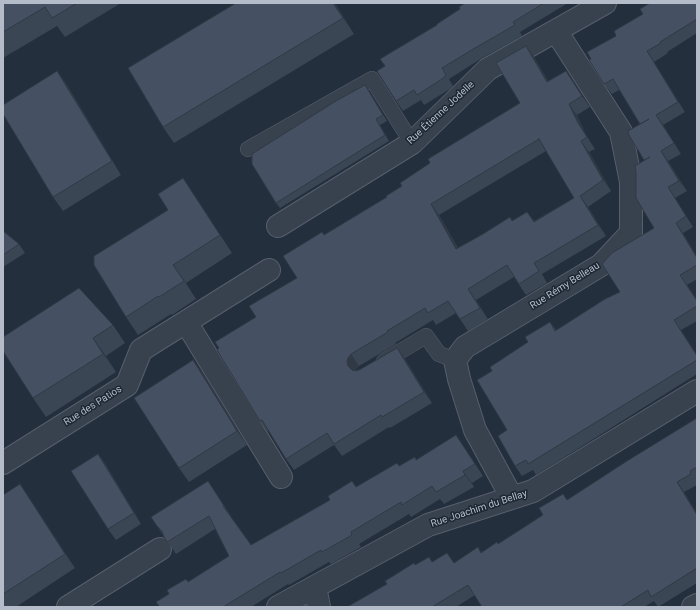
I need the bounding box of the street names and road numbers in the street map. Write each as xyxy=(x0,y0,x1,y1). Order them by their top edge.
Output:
street label: Rue Étienne Jodelle xyxy=(405,79,477,147)
street label: Rue Rémy Belleau xyxy=(528,260,602,312)
street label: Rue des Patios xyxy=(62,383,124,429)
street label: Rue Joachim du Bellay xyxy=(429,488,529,530)

